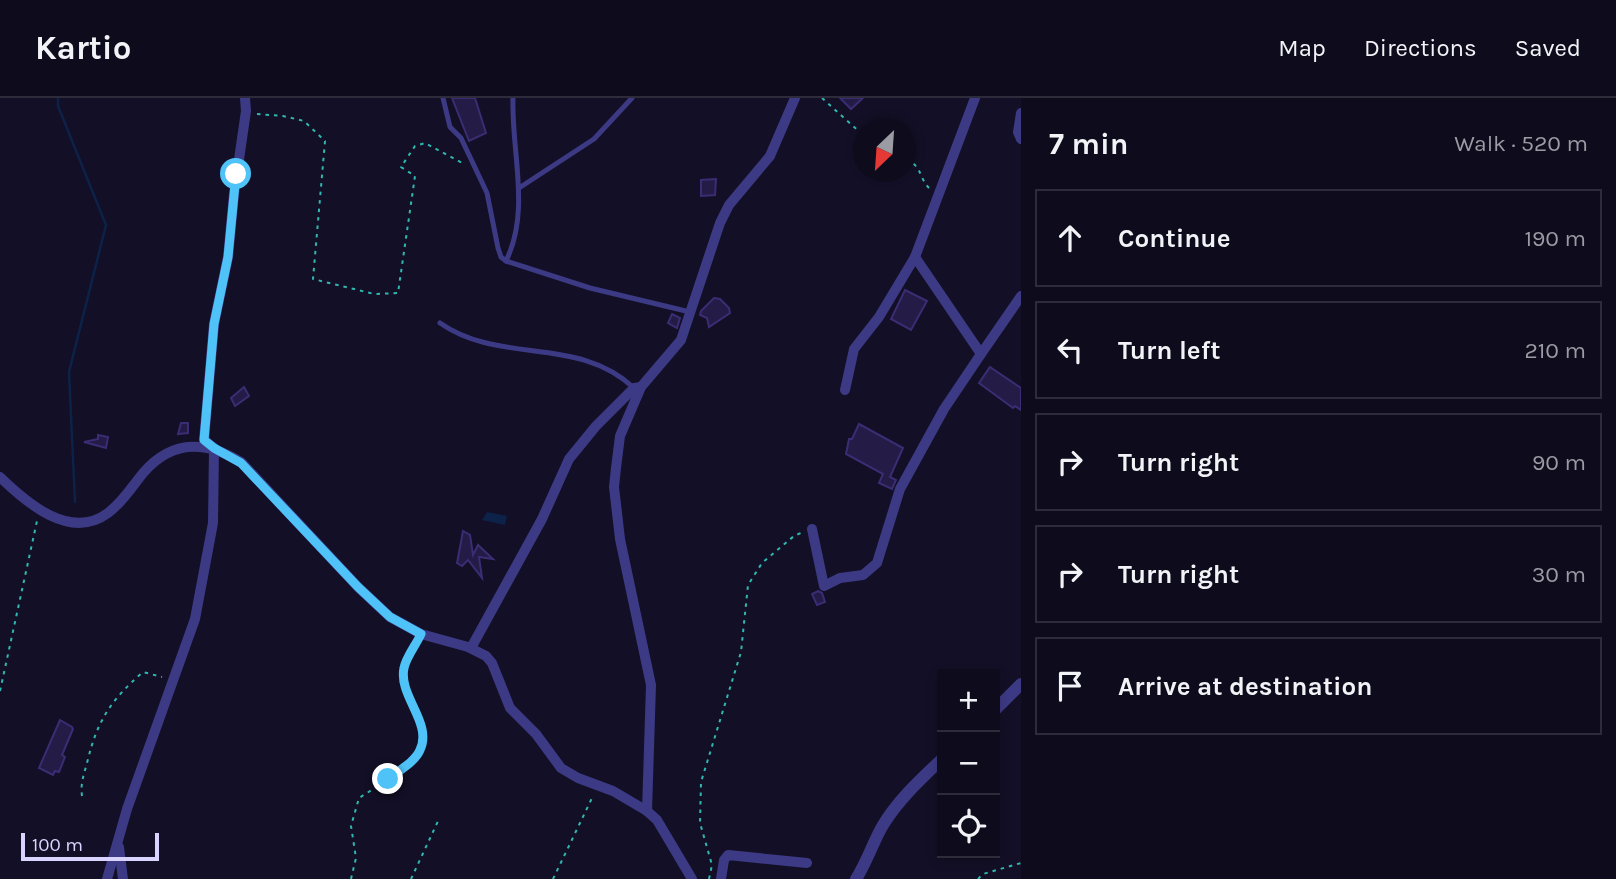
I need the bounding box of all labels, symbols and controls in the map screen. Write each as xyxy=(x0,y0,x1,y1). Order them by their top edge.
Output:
text: Kartio xyxy=(35,29,131,67)
text: Map xyxy=(1278,34,1326,62)
text: Directions xyxy=(1364,34,1477,62)
text: Saved xyxy=(1515,34,1581,62)
north arrow xyxy=(853,119,916,182)
text: 7 min xyxy=(1049,126,1129,162)
text: Walk · 520 m xyxy=(1454,130,1588,157)
route start xyxy=(220,158,251,189)
icon: ahead xyxy=(1051,219,1089,257)
text: Continue xyxy=(1118,223,1230,254)
text: 190 m xyxy=(1524,225,1586,252)
icon: left xyxy=(1051,331,1089,369)
text: Turn left xyxy=(1118,335,1220,366)
text: 210 m xyxy=(1524,337,1586,364)
icon: right xyxy=(1051,443,1089,481)
text: Turn right xyxy=(1118,447,1239,478)
text: 90 m xyxy=(1532,449,1586,476)
icon: right xyxy=(1051,555,1089,593)
text: Turn right xyxy=(1118,559,1239,590)
text: 30 m xyxy=(1532,561,1586,588)
icon: arrive xyxy=(1051,667,1089,705)
map controls xyxy=(937,669,1000,858)
button: + xyxy=(937,669,1000,732)
text: Arrive at destination xyxy=(1118,671,1372,702)
button: − xyxy=(937,732,1000,795)
route end xyxy=(372,763,403,794)
button: locate xyxy=(937,795,1000,858)
scale bar xyxy=(21,830,159,862)
text: 100 m xyxy=(32,834,83,856)

